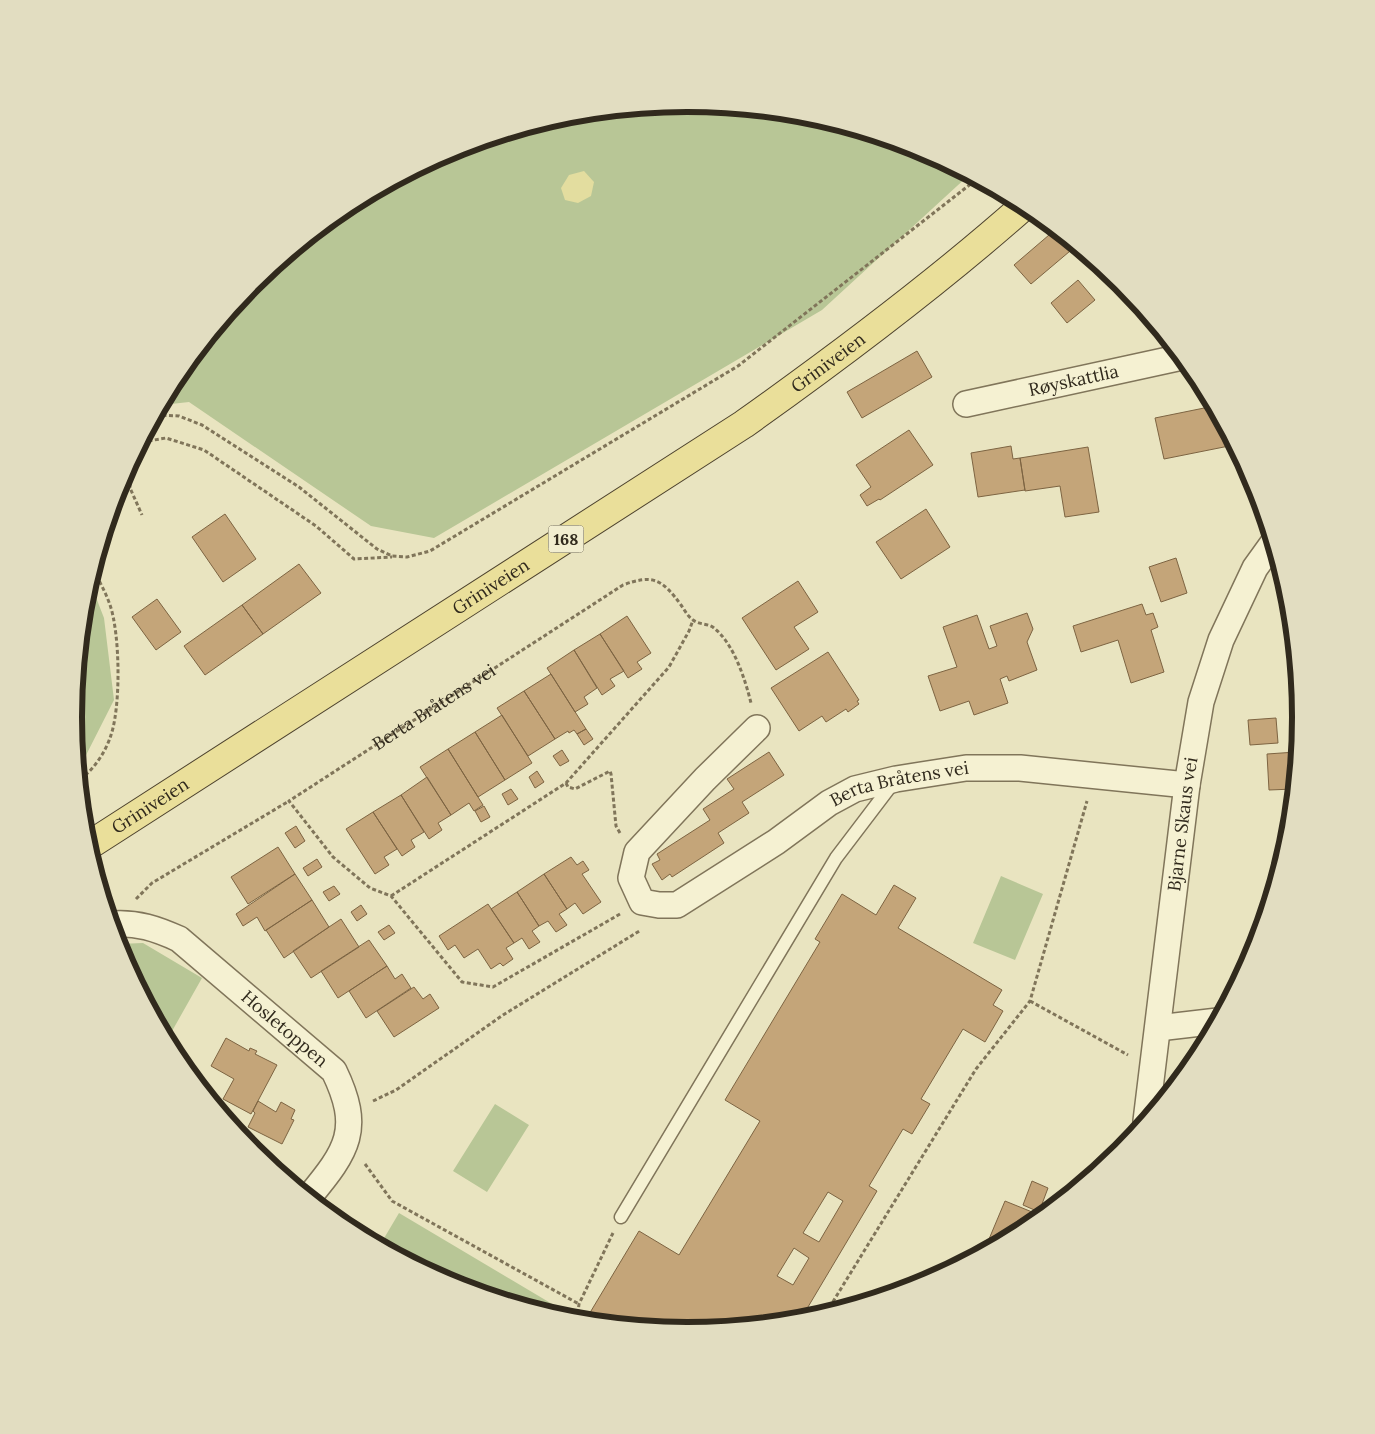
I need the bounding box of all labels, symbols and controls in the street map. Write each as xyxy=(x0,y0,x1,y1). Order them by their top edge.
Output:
street label: Griniveien xyxy=(786,327,870,398)
street label: Røyskattlia xyxy=(1026,359,1121,401)
road number: 168 xyxy=(548,526,584,552)
street label: Griniveien xyxy=(448,553,533,620)
street label: Berta Bråtens vei xyxy=(368,659,500,755)
street label: Bjarne Skaus vei xyxy=(1162,755,1203,893)
street label: Berta Bråtens vei xyxy=(826,756,970,811)
street label: Griniveien xyxy=(107,772,193,839)
street label: Hosletoppen xyxy=(237,985,333,1072)

